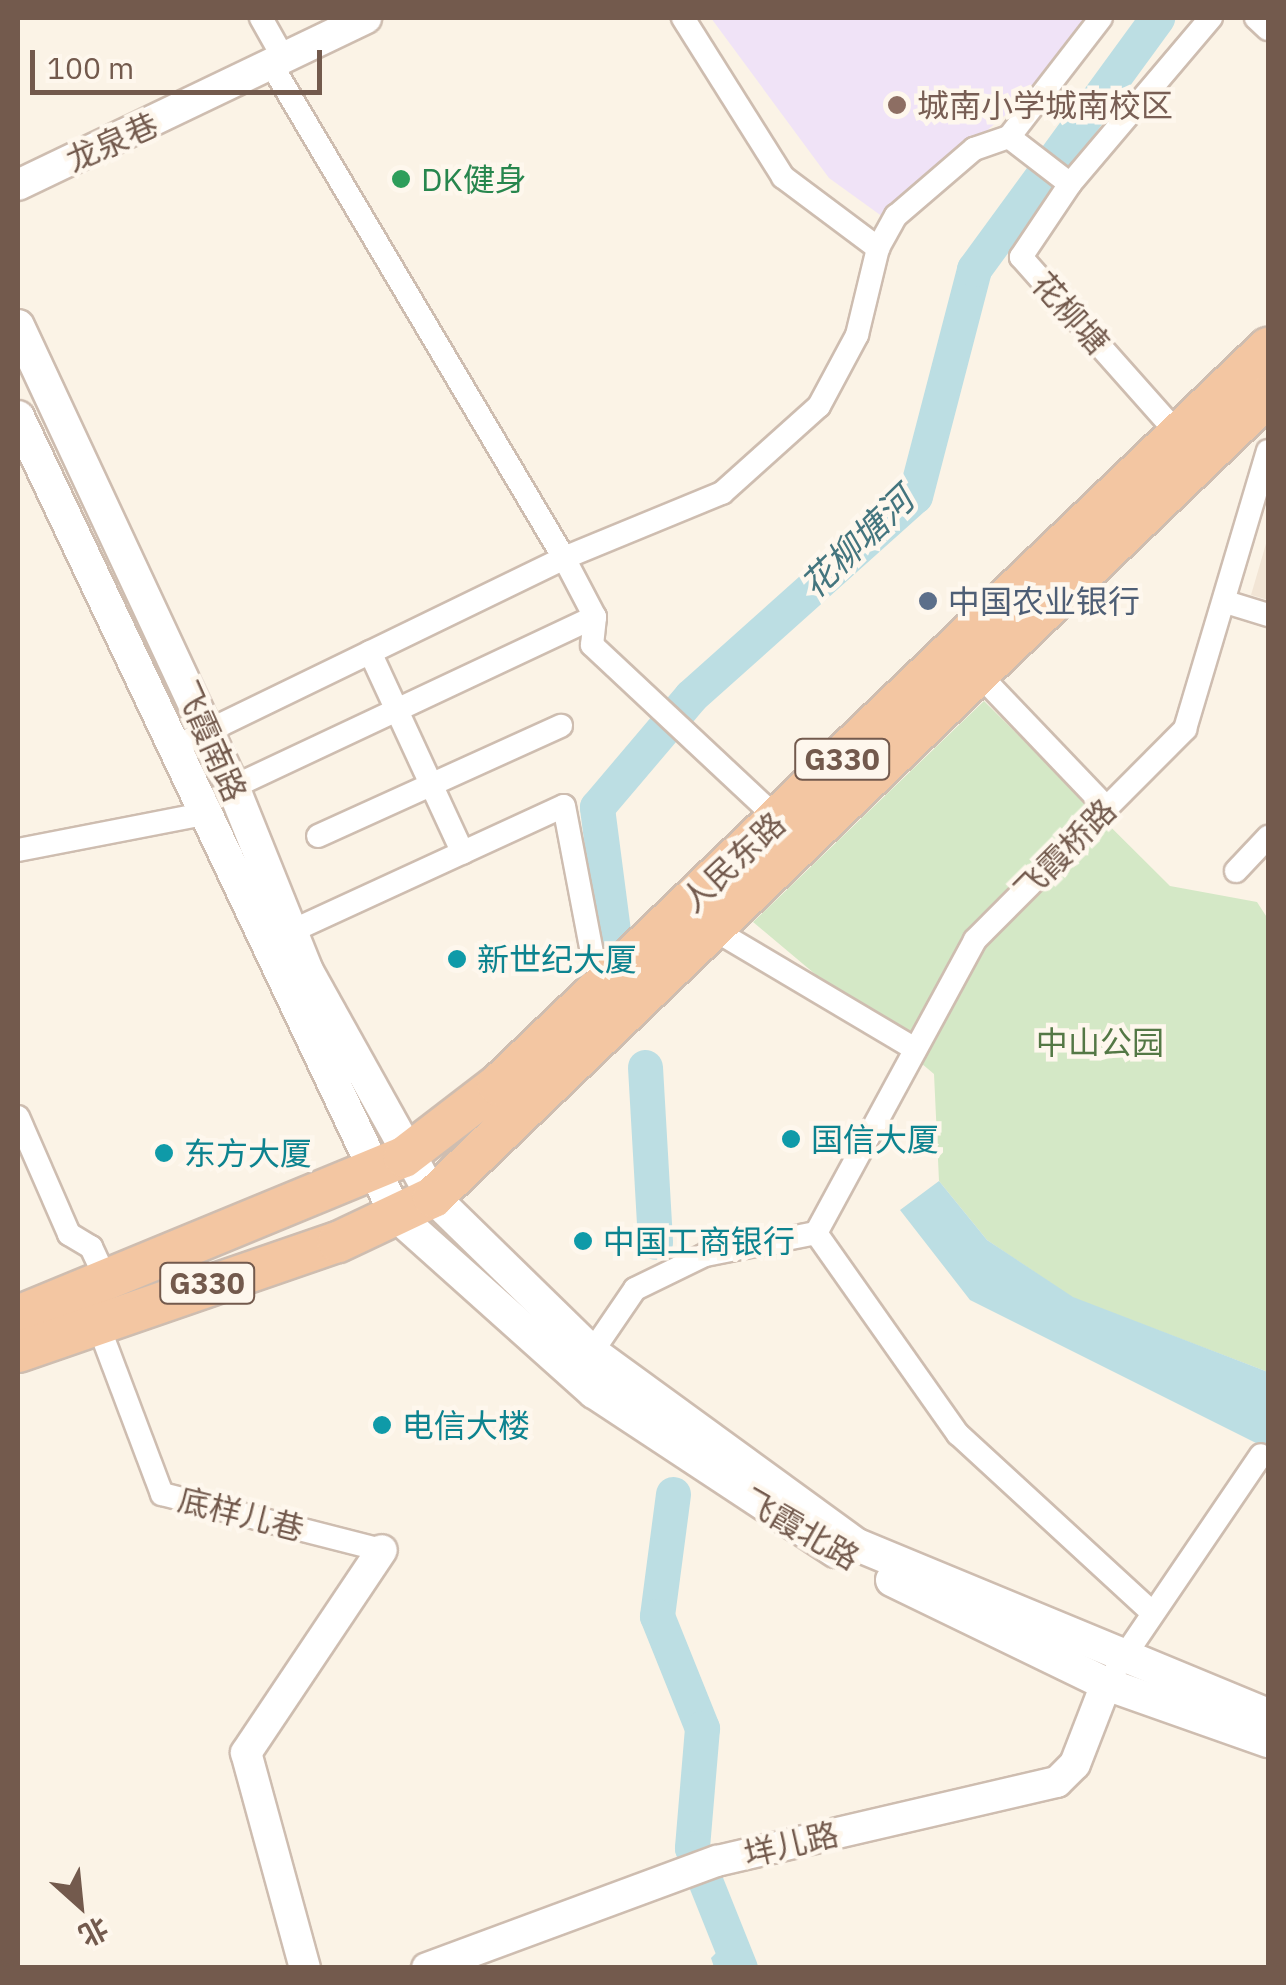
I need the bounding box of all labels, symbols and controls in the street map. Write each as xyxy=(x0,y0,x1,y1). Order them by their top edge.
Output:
scale bar xyxy=(35,30,328,92)
text: 100 m xyxy=(47,48,134,87)
place label: 城南小学城南校区 xyxy=(917,86,1173,124)
marker: 城南小学城南校区 xyxy=(886,94,908,116)
street label: 龙泉巷 xyxy=(60,105,164,179)
place label: DK健身 xyxy=(421,160,527,198)
marker: DK健身 xyxy=(390,168,412,190)
street label: 花柳塘 xyxy=(1025,264,1117,362)
water label: 花柳塘河 xyxy=(792,478,922,606)
place label: 中国农业银行 xyxy=(948,582,1140,620)
marker: 中国农业银行 xyxy=(917,590,939,612)
street label: 飞霞南路 xyxy=(167,675,255,807)
road number: G330 xyxy=(792,734,892,784)
street label: 飞霞桥路 xyxy=(1006,791,1124,909)
street label: 人民东路 xyxy=(673,804,793,920)
place label: 新世纪大厦 xyxy=(477,940,637,978)
marker: 新世纪大厦 xyxy=(446,948,468,970)
park label: 中山公园 xyxy=(1036,1023,1164,1061)
place label: 国信大厦 xyxy=(811,1120,939,1158)
marker: 国信大厦 xyxy=(780,1128,802,1150)
place label: 东方大厦 xyxy=(184,1134,312,1172)
marker: 东方大厦 xyxy=(153,1142,175,1164)
place label: 中国工商银行 xyxy=(603,1222,795,1260)
marker: 中国工商银行 xyxy=(572,1230,594,1252)
road number: G330 xyxy=(157,1258,257,1308)
place label: 电信大楼 xyxy=(402,1406,530,1444)
marker: 电信大楼 xyxy=(371,1414,393,1436)
street label: 底样儿巷 xyxy=(174,1480,308,1548)
street label: 飞霞北路 xyxy=(736,1480,866,1578)
street label: 垟儿路 xyxy=(740,1814,842,1874)
north arrow xyxy=(30,1855,130,1955)
text: 北 xyxy=(73,1909,115,1955)

